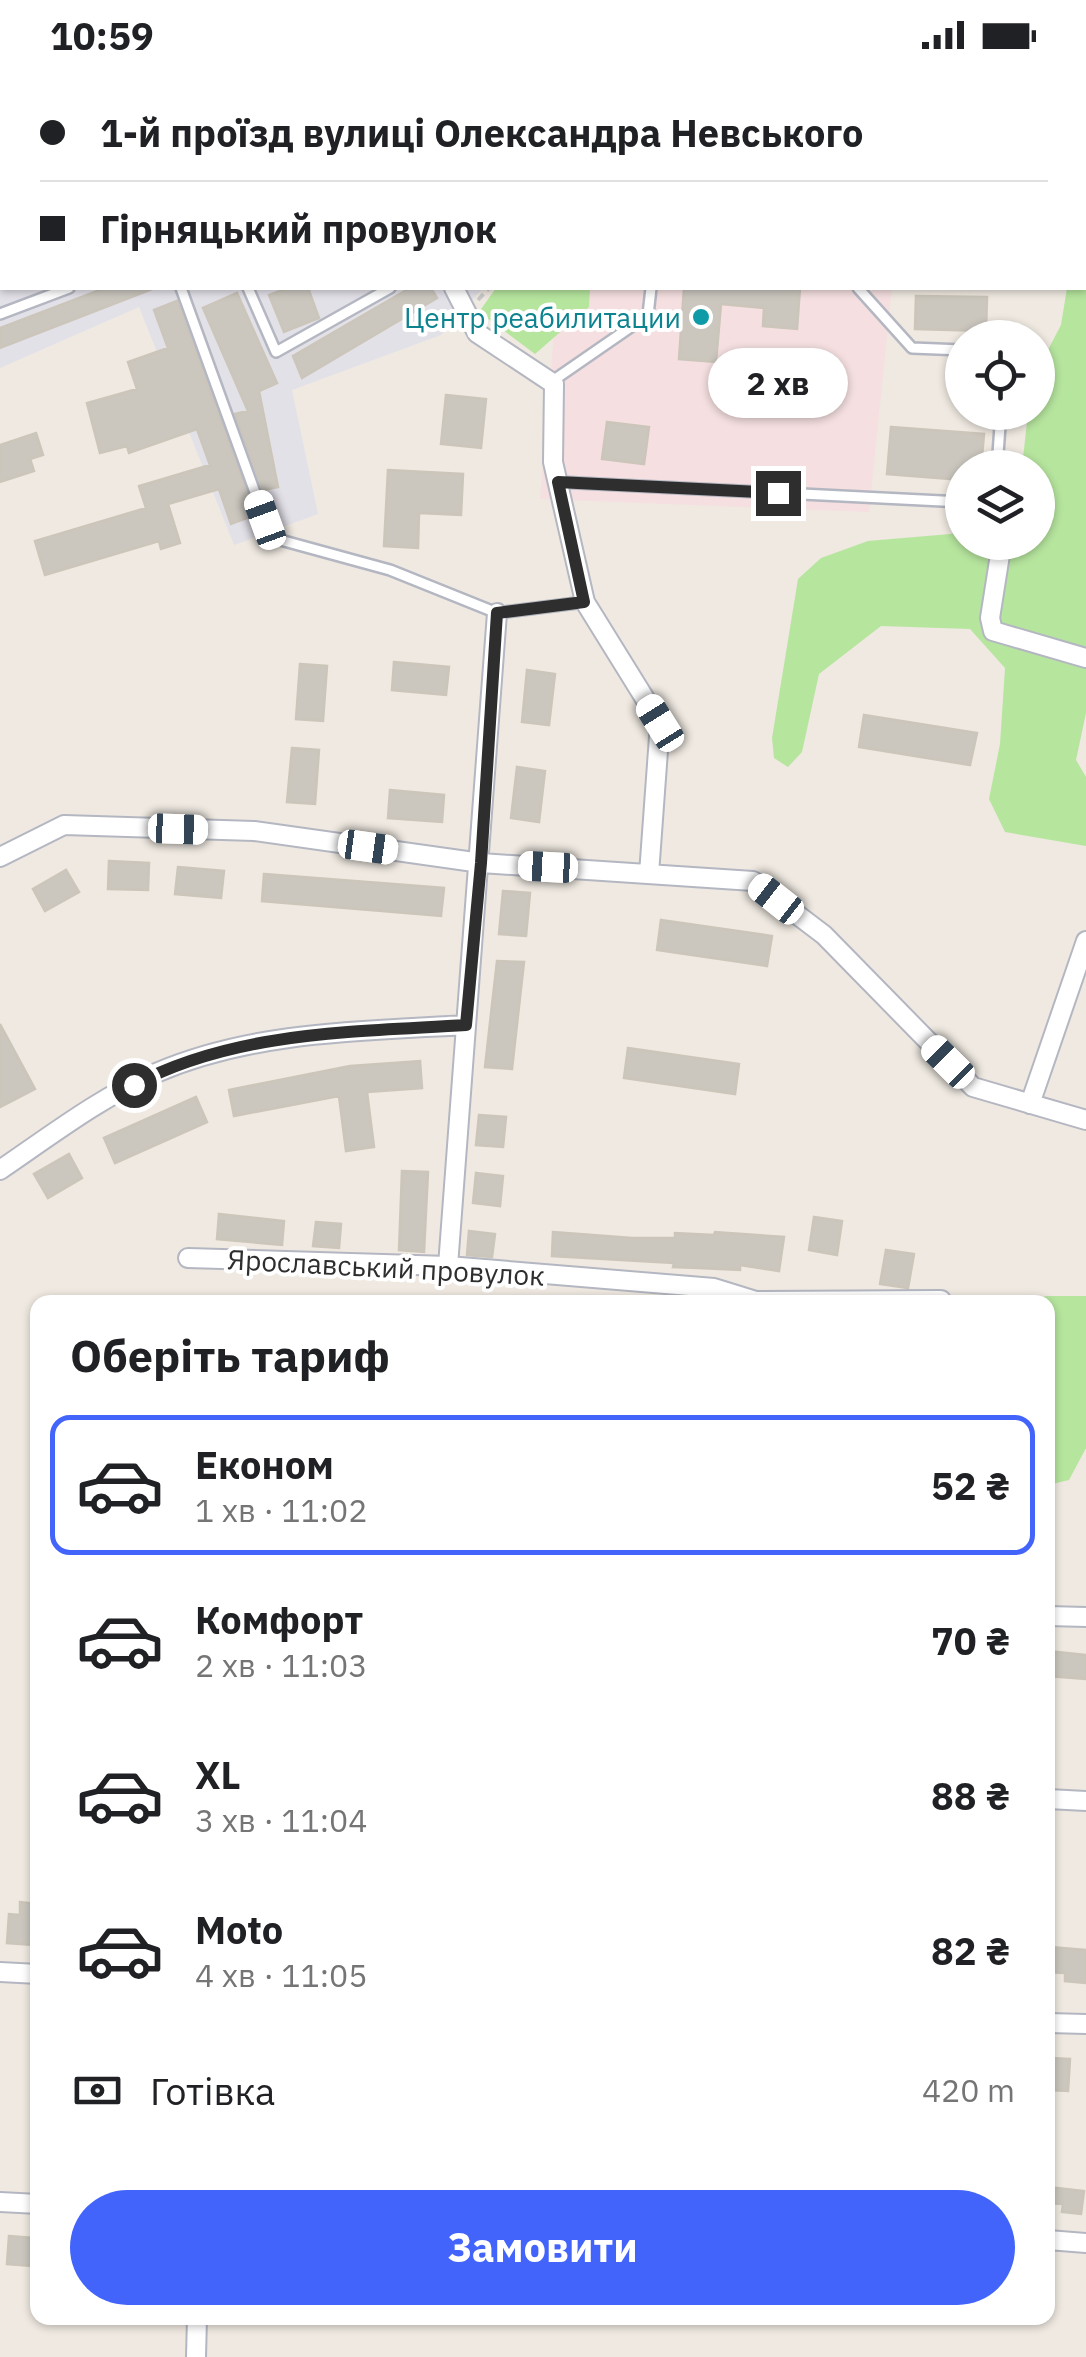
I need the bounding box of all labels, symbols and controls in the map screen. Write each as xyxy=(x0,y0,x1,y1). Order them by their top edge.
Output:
text: 10:59 xyxy=(50,11,154,60)
text: 1-й проїзд вулиці Олександра Невського xyxy=(100,108,863,157)
text: Гірняцький провулок xyxy=(100,204,497,253)
place label: Центр реабилитации xyxy=(404,299,681,336)
marker: Центр реабилитации xyxy=(690,306,712,328)
map controls xyxy=(945,320,1055,560)
button: locate xyxy=(945,320,1055,430)
callout: 2 хв xyxy=(708,348,848,418)
text: 2 хв xyxy=(746,362,810,404)
button: layers xyxy=(945,450,1055,560)
route end xyxy=(756,471,801,516)
car xyxy=(241,487,289,553)
car xyxy=(631,690,689,756)
car xyxy=(147,813,209,845)
car xyxy=(336,828,400,866)
car xyxy=(517,850,579,884)
car xyxy=(743,869,809,929)
car xyxy=(916,1030,980,1094)
route start xyxy=(112,1063,157,1108)
street label: Ярославський провулок xyxy=(226,1240,546,1294)
text: Оберіть тариф xyxy=(70,1326,390,1384)
icon: car xyxy=(75,1440,165,1530)
text: Економ xyxy=(195,1440,334,1489)
text: 52 ₴ xyxy=(931,1461,1010,1510)
text: 1 хв · 11:02 xyxy=(195,1489,368,1531)
icon: car xyxy=(75,1595,165,1685)
text: Комфорт xyxy=(195,1595,363,1644)
text: 70 ₴ xyxy=(931,1616,1010,1665)
text: 2 хв · 11:03 xyxy=(195,1644,368,1686)
icon: car xyxy=(75,1750,165,1840)
text: XL xyxy=(195,1750,241,1799)
text: 88 ₴ xyxy=(931,1771,1010,1820)
text: 3 хв · 11:04 xyxy=(195,1799,368,1841)
icon: car xyxy=(75,1905,165,1995)
text: Moto xyxy=(195,1905,283,1954)
text: 82 ₴ xyxy=(931,1926,1010,1975)
text: 4 хв · 11:05 xyxy=(195,1954,368,1996)
icon: cash xyxy=(70,2063,125,2118)
text: Готівка xyxy=(150,2066,275,2115)
text: 420 m xyxy=(922,2069,1015,2111)
button: Замовити xyxy=(70,2190,1015,2305)

